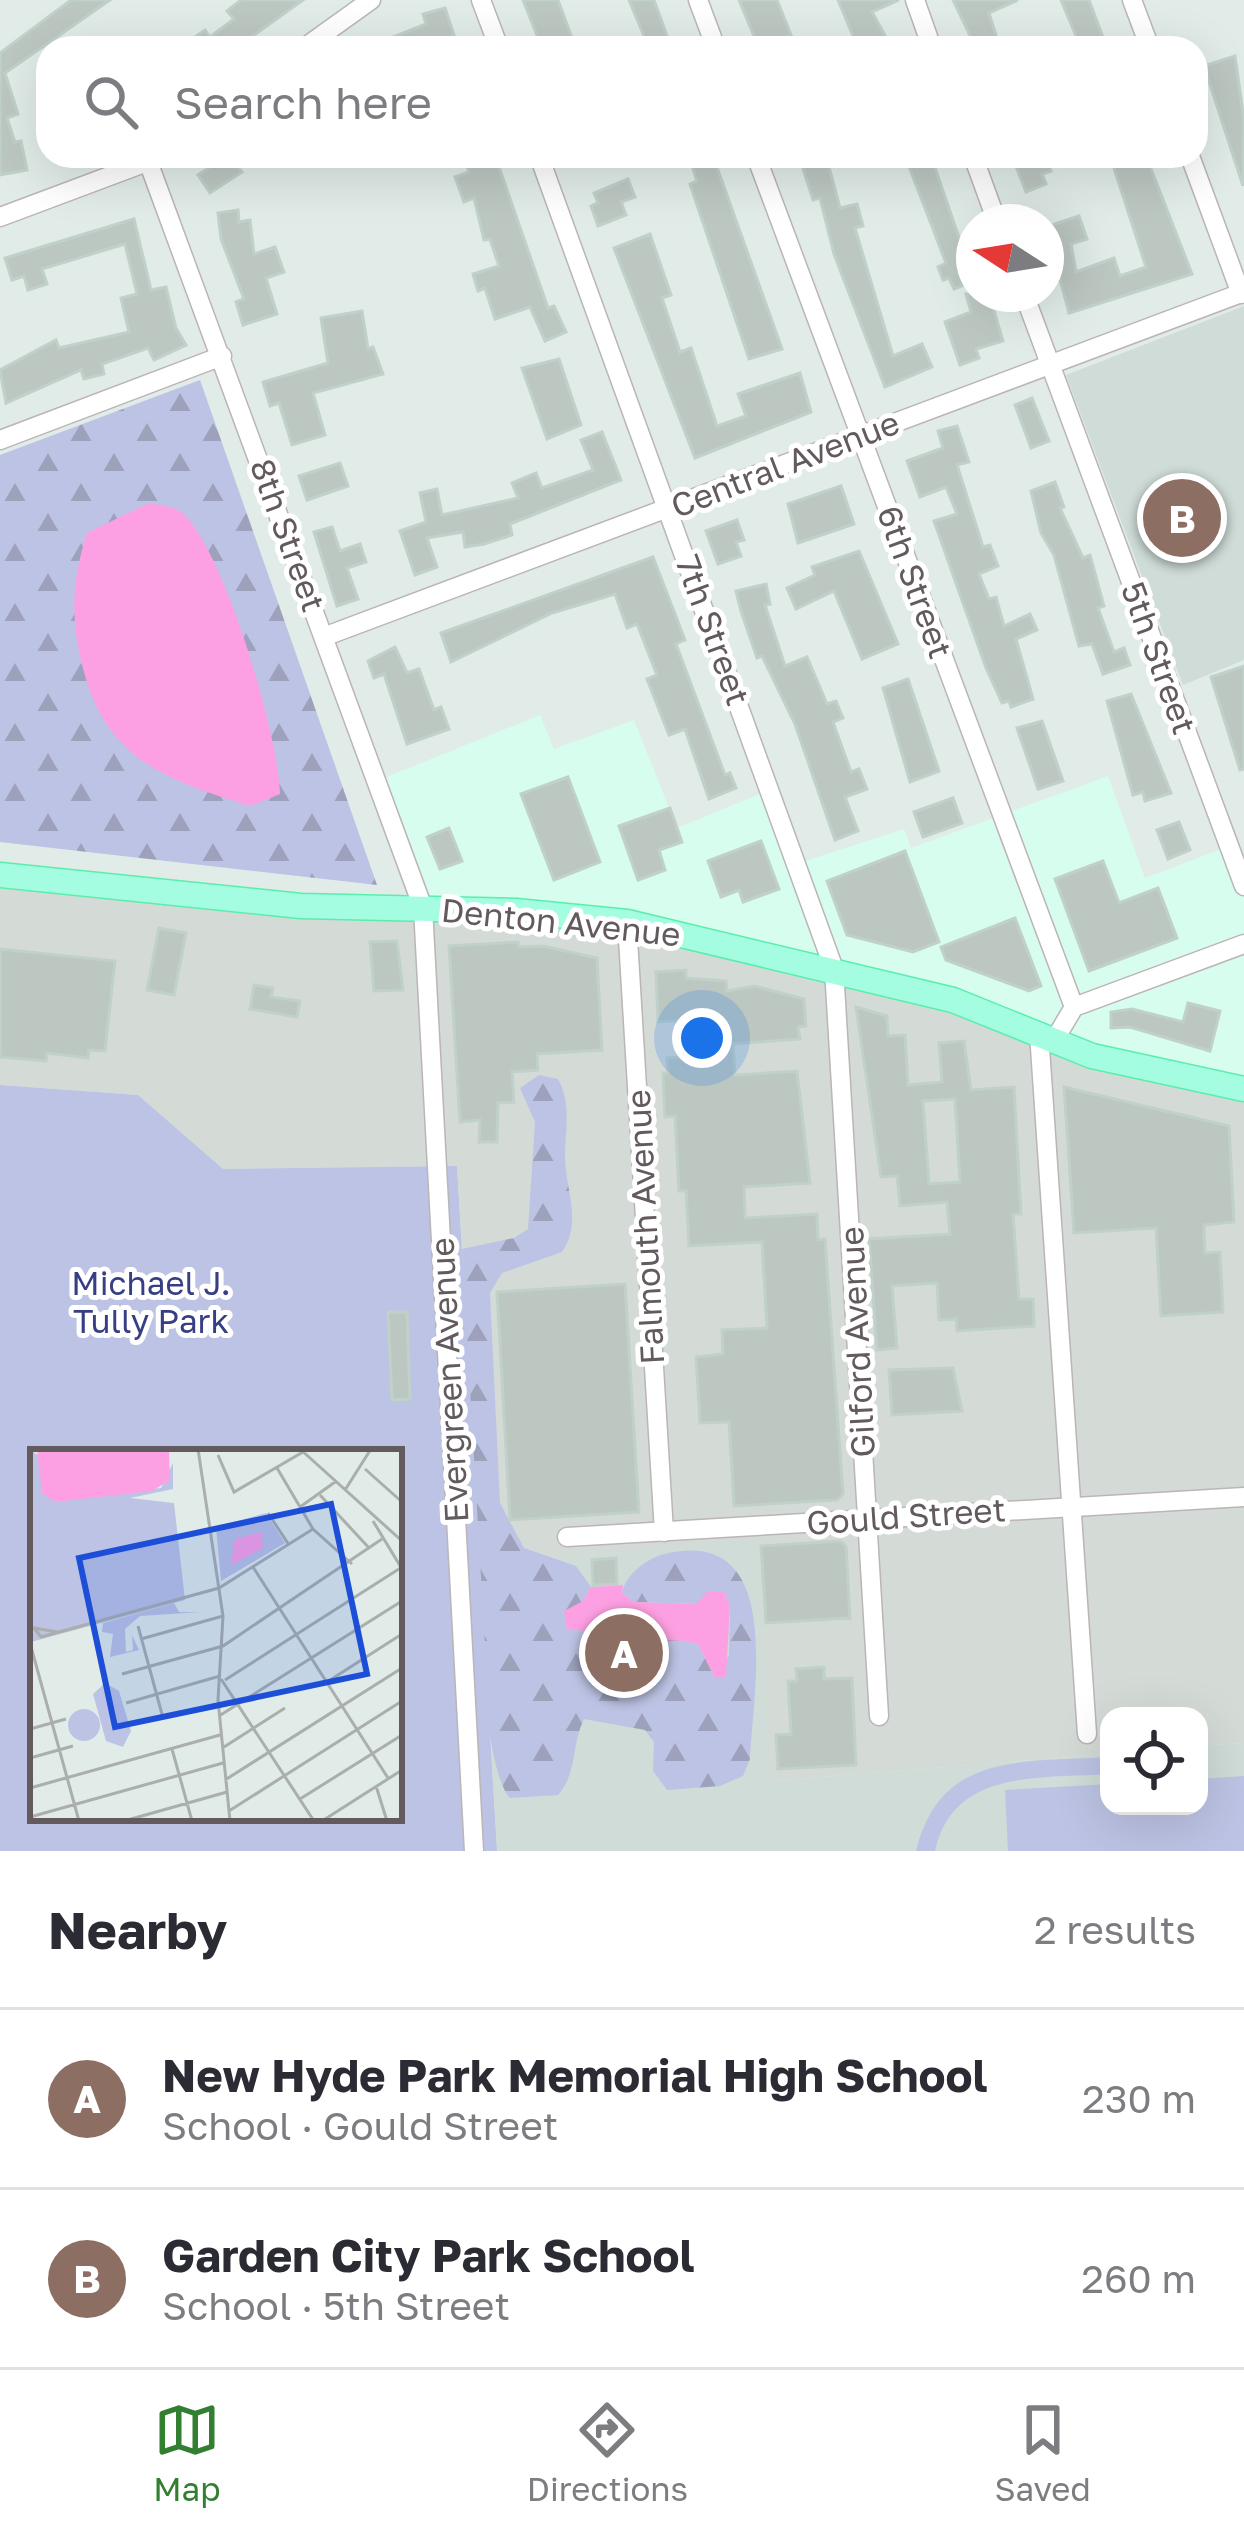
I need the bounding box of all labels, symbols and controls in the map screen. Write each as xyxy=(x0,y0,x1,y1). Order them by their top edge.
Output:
search box xyxy=(36,36,1208,168)
icon: search xyxy=(78,69,144,135)
text: Search here xyxy=(174,75,432,129)
north arrow xyxy=(956,204,1064,312)
street label: Central Avenue xyxy=(665,402,904,525)
street label: 8th Street xyxy=(243,453,334,616)
pin: B xyxy=(1143,473,1221,563)
street label: 6th Street xyxy=(870,500,961,663)
street label: 7th Street xyxy=(668,549,759,710)
street label: 5th Street xyxy=(1114,577,1205,739)
street label: Denton Avenue xyxy=(440,890,683,953)
your location xyxy=(672,1008,732,1068)
street label: Falmouth Avenue xyxy=(618,1088,671,1366)
street label: Gilford Avenue xyxy=(831,1226,882,1458)
street label: Evergreen Avenue xyxy=(422,1236,475,1524)
park label: Michael J. Tully Park xyxy=(71,1263,231,1340)
inset map xyxy=(30,1449,402,1821)
street label: Gould Street xyxy=(805,1489,1007,1542)
pin: A xyxy=(585,1608,663,1698)
map controls xyxy=(1100,1707,1208,1815)
button: locate xyxy=(1100,1707,1208,1815)
text: Nearby xyxy=(48,1899,227,1960)
text: 2 results xyxy=(1034,1906,1196,1953)
text: New Hyde Park Memorial High School xyxy=(162,2048,988,2102)
text: A xyxy=(73,2075,101,2122)
text: 230 m xyxy=(1082,2075,1196,2122)
text: School · Gould Street xyxy=(162,2102,558,2149)
text: Garden City Park School xyxy=(162,2228,695,2282)
text: B xyxy=(73,2255,101,2302)
text: 260 m xyxy=(1081,2255,1196,2302)
text: School · 5th Street xyxy=(162,2282,510,2329)
tab: Map xyxy=(153,2397,221,2508)
tab: Directions xyxy=(527,2397,688,2508)
tab: Saved xyxy=(994,2397,1091,2508)

